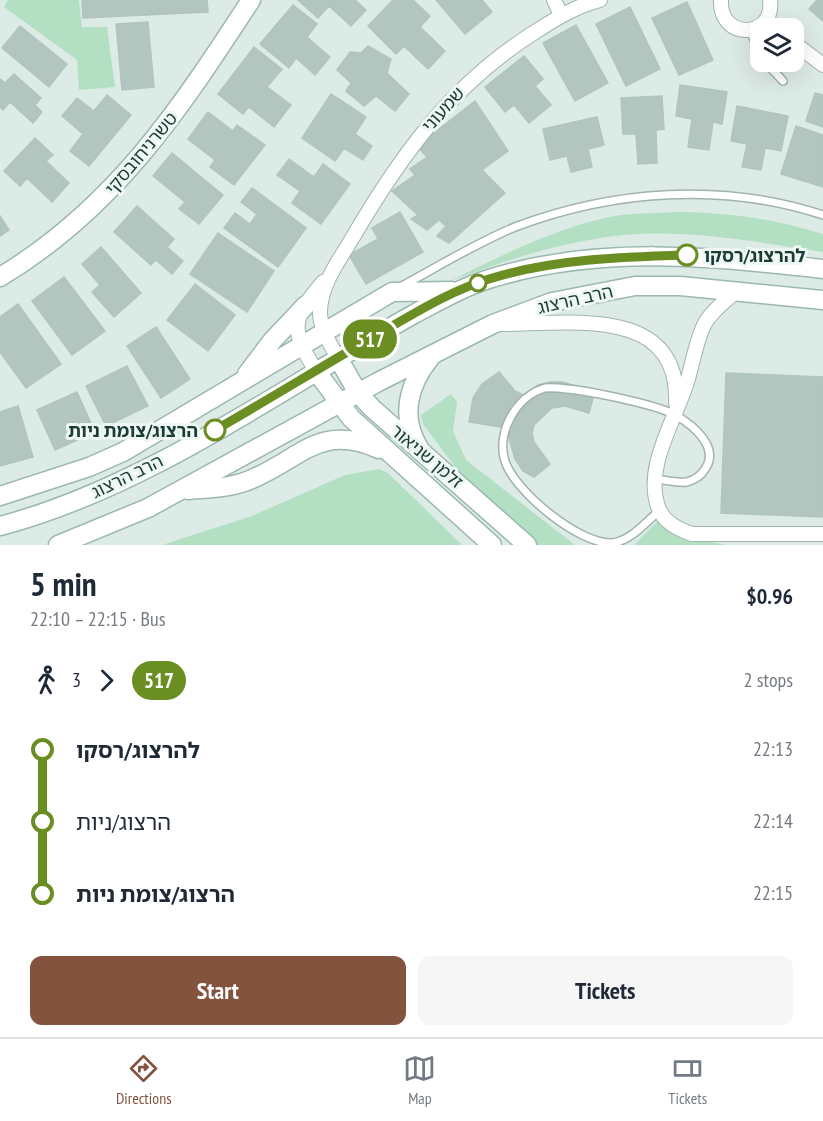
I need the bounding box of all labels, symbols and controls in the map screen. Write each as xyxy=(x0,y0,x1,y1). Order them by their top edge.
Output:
map controls xyxy=(750,18,804,72)
button: layers xyxy=(750,18,804,72)
street label: שמעוני xyxy=(417,82,469,136)
street label: טשרניחובסקי xyxy=(100,107,182,199)
marker: להרצוג/רסקו xyxy=(676,244,698,266)
place label: להרצוג/רסקו xyxy=(704,244,806,267)
unlabelled marker xyxy=(469,274,487,292)
street label: הרב הרצוג xyxy=(535,279,615,319)
line badge: 517 xyxy=(336,320,404,358)
text: 517 xyxy=(355,326,385,353)
place label: הרצוג/צומת ניות xyxy=(68,419,198,442)
marker: הרצוג/צומת ניות xyxy=(204,419,226,441)
street label: זלמן שניאור xyxy=(386,419,468,493)
street label: הרב הרצוג xyxy=(87,449,167,503)
text: 5 min xyxy=(30,562,97,605)
text: $0.96 xyxy=(746,582,793,610)
text: 22:10 – 22:15 · Bus xyxy=(30,606,165,632)
icon: walk xyxy=(30,664,63,697)
icon: forward xyxy=(90,664,123,697)
text: 3 xyxy=(72,667,81,693)
text: 517 xyxy=(144,667,174,694)
text: 2 stops xyxy=(744,667,793,693)
text: להרצוג/רסקו xyxy=(76,736,200,764)
text: 22:13 xyxy=(753,736,793,762)
text: הרצוג/ניות xyxy=(76,808,171,836)
text: 22:14 xyxy=(753,808,793,834)
text: הרצוג/צומת ניות xyxy=(76,880,235,908)
text: 22:15 xyxy=(753,880,793,906)
button: Start xyxy=(30,956,406,1025)
button: Tickets xyxy=(418,956,793,1025)
tab: Directions xyxy=(116,1052,172,1108)
tab: Map xyxy=(403,1052,436,1108)
tab: Tickets xyxy=(668,1052,707,1108)

